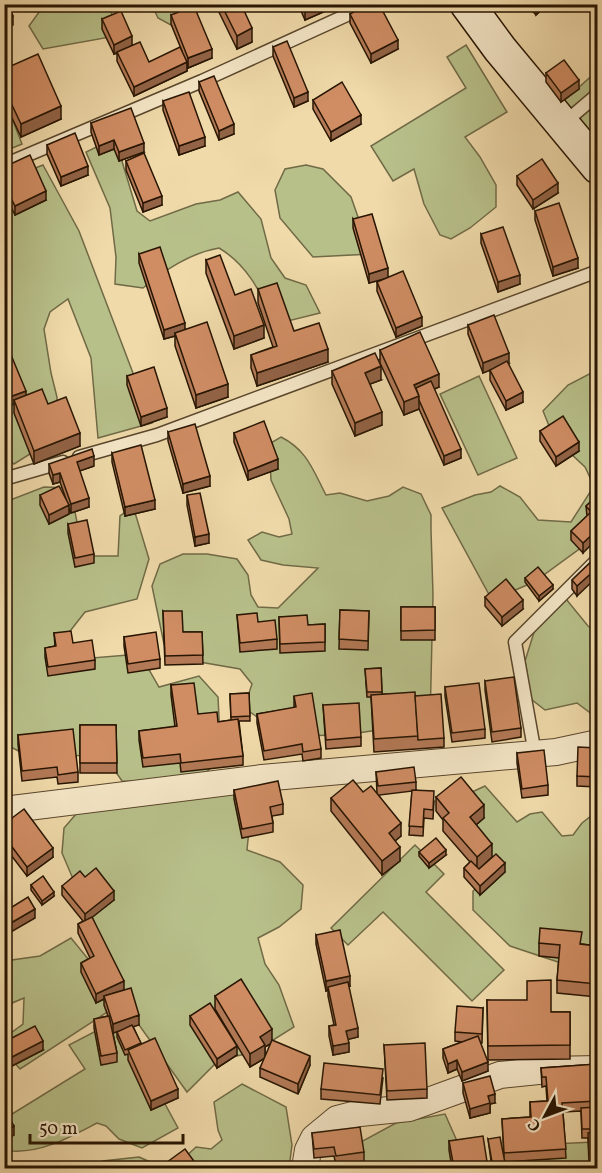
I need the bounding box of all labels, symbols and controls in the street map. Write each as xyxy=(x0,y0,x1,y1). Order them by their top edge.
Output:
north arrow xyxy=(515,1086,575,1146)
scale bar xyxy=(30,1107,183,1145)
text: С xyxy=(524,1113,547,1136)
text: 50 m xyxy=(39,1117,78,1142)

